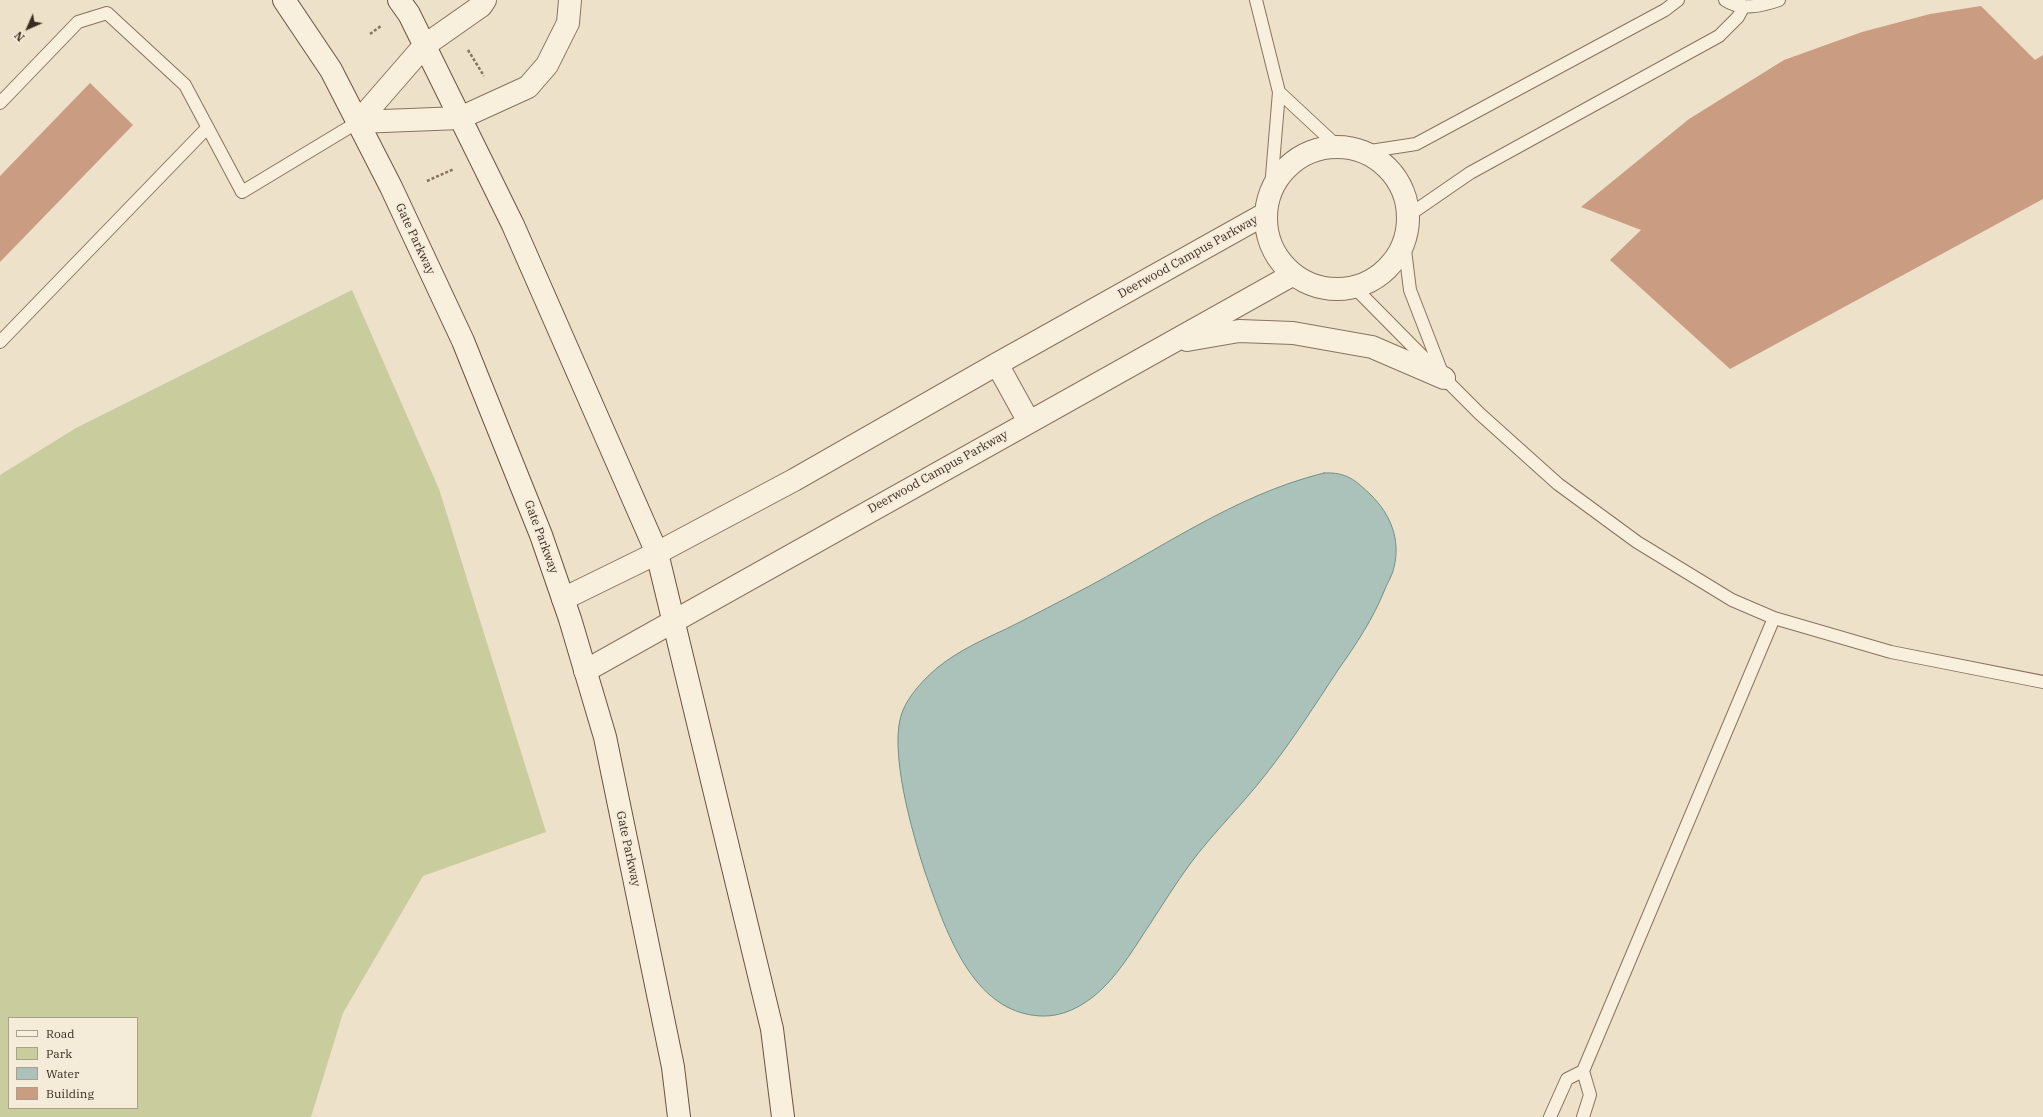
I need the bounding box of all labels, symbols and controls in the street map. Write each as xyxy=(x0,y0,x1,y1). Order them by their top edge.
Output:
north arrow xyxy=(8,8,48,48)
text: N xyxy=(11,28,28,45)
street label: Gate Parkway xyxy=(392,201,438,277)
street label: Deerwood Campus Parkway xyxy=(1116,213,1260,301)
street label: Deerwood Campus Parkway xyxy=(866,428,1010,516)
street label: Gate Parkway xyxy=(521,498,561,576)
street label: Gate Parkway xyxy=(613,810,643,888)
legend xyxy=(8,1017,138,1109)
text: Road xyxy=(46,1026,75,1041)
text: Park xyxy=(46,1046,72,1061)
text: Water xyxy=(46,1066,79,1081)
text: Building xyxy=(46,1086,94,1101)

